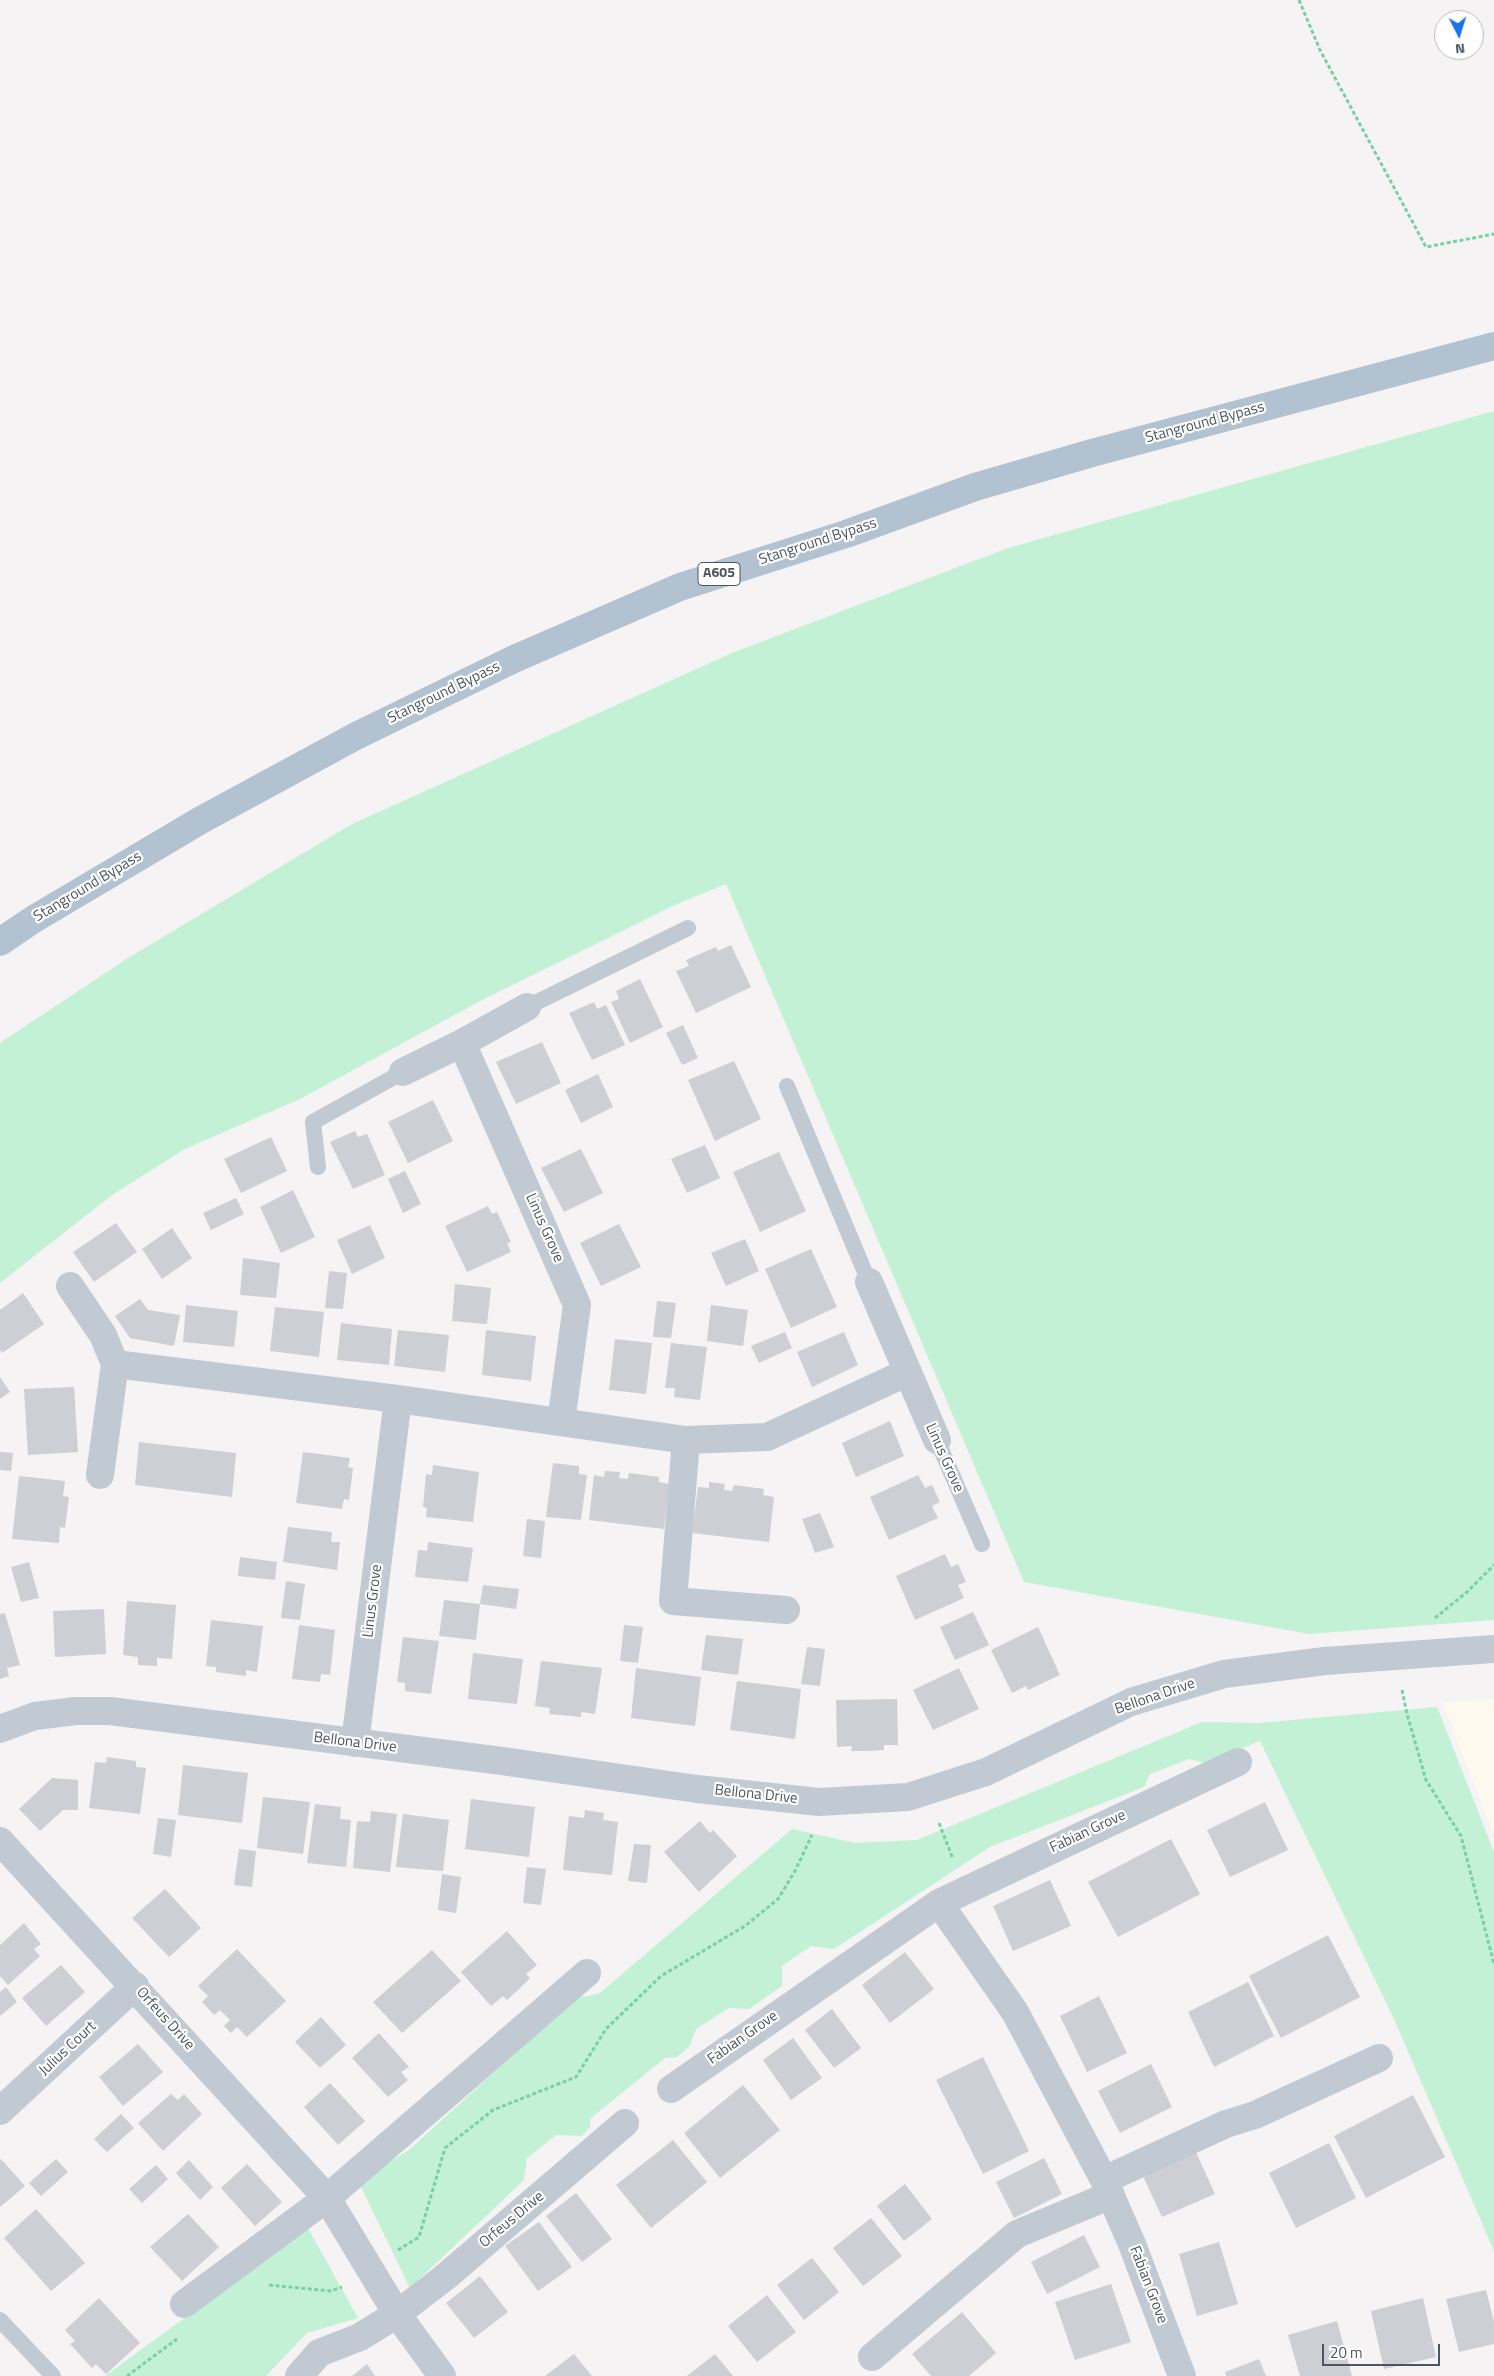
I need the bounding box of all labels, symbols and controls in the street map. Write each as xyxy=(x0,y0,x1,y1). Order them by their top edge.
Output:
north arrow xyxy=(1434,10,1484,60)
text: N xyxy=(1455,39,1466,60)
street label: Stanground Bypass xyxy=(1143,398,1267,448)
street label: Stanground Bypass xyxy=(757,515,879,569)
road number: A605 xyxy=(698,562,740,586)
street label: Stanground Bypass xyxy=(385,658,503,728)
street label: Stanground Bypass xyxy=(31,848,145,926)
street label: Linus Grove xyxy=(521,1191,567,1265)
street label: Linus Grove xyxy=(921,1421,967,1495)
street label: Linus Grove xyxy=(360,1563,386,1639)
street label: Bellona Drive xyxy=(1113,1675,1197,1719)
street label: Bellona Drive xyxy=(313,1729,397,1757)
street label: Bellona Drive xyxy=(714,1782,798,1808)
street label: Fabian Grove xyxy=(1047,1807,1129,1857)
street label: Orfeus Drive xyxy=(132,1984,198,2054)
street label: Fabian Grove xyxy=(704,2007,782,2069)
street label: Julius Court xyxy=(36,2018,100,2080)
street label: Orfeus Drive xyxy=(476,2188,548,2252)
street label: Fabian Grove xyxy=(1125,2244,1171,2326)
scale bar xyxy=(1324,2334,1442,2366)
text: 20 m xyxy=(1330,2341,1363,2364)

